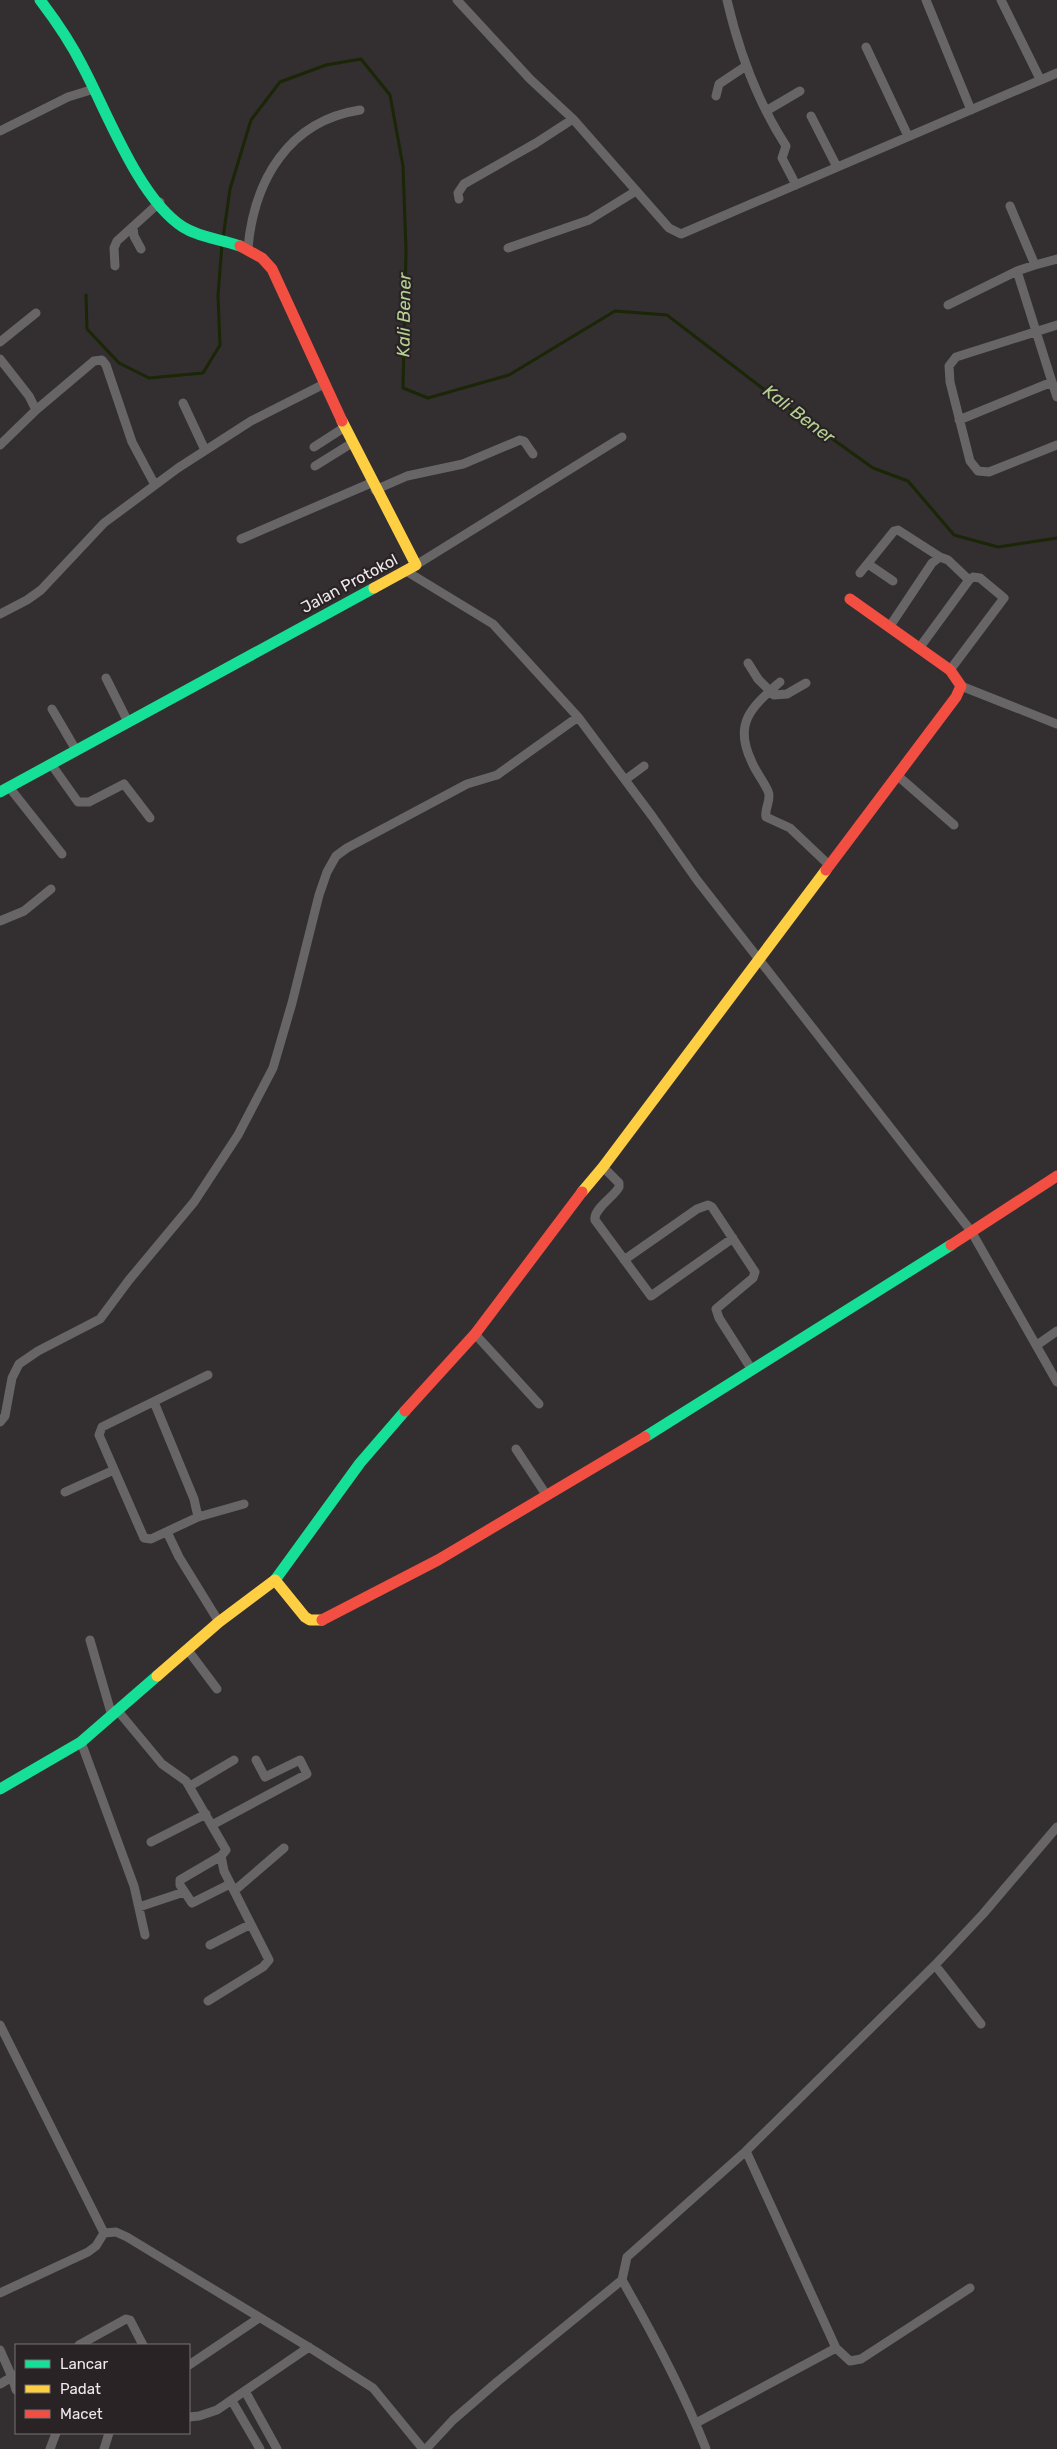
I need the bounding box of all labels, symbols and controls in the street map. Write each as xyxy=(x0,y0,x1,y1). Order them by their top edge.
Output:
water label: Kali Bener xyxy=(392,272,416,357)
water label: Kali Bener xyxy=(759,380,840,449)
street label: Jalan Protokol xyxy=(298,550,401,617)
legend xyxy=(15,2344,190,2434)
text: Lancar xyxy=(60,2355,108,2373)
text: Padat xyxy=(60,2380,101,2398)
text: Macet xyxy=(60,2405,103,2423)

